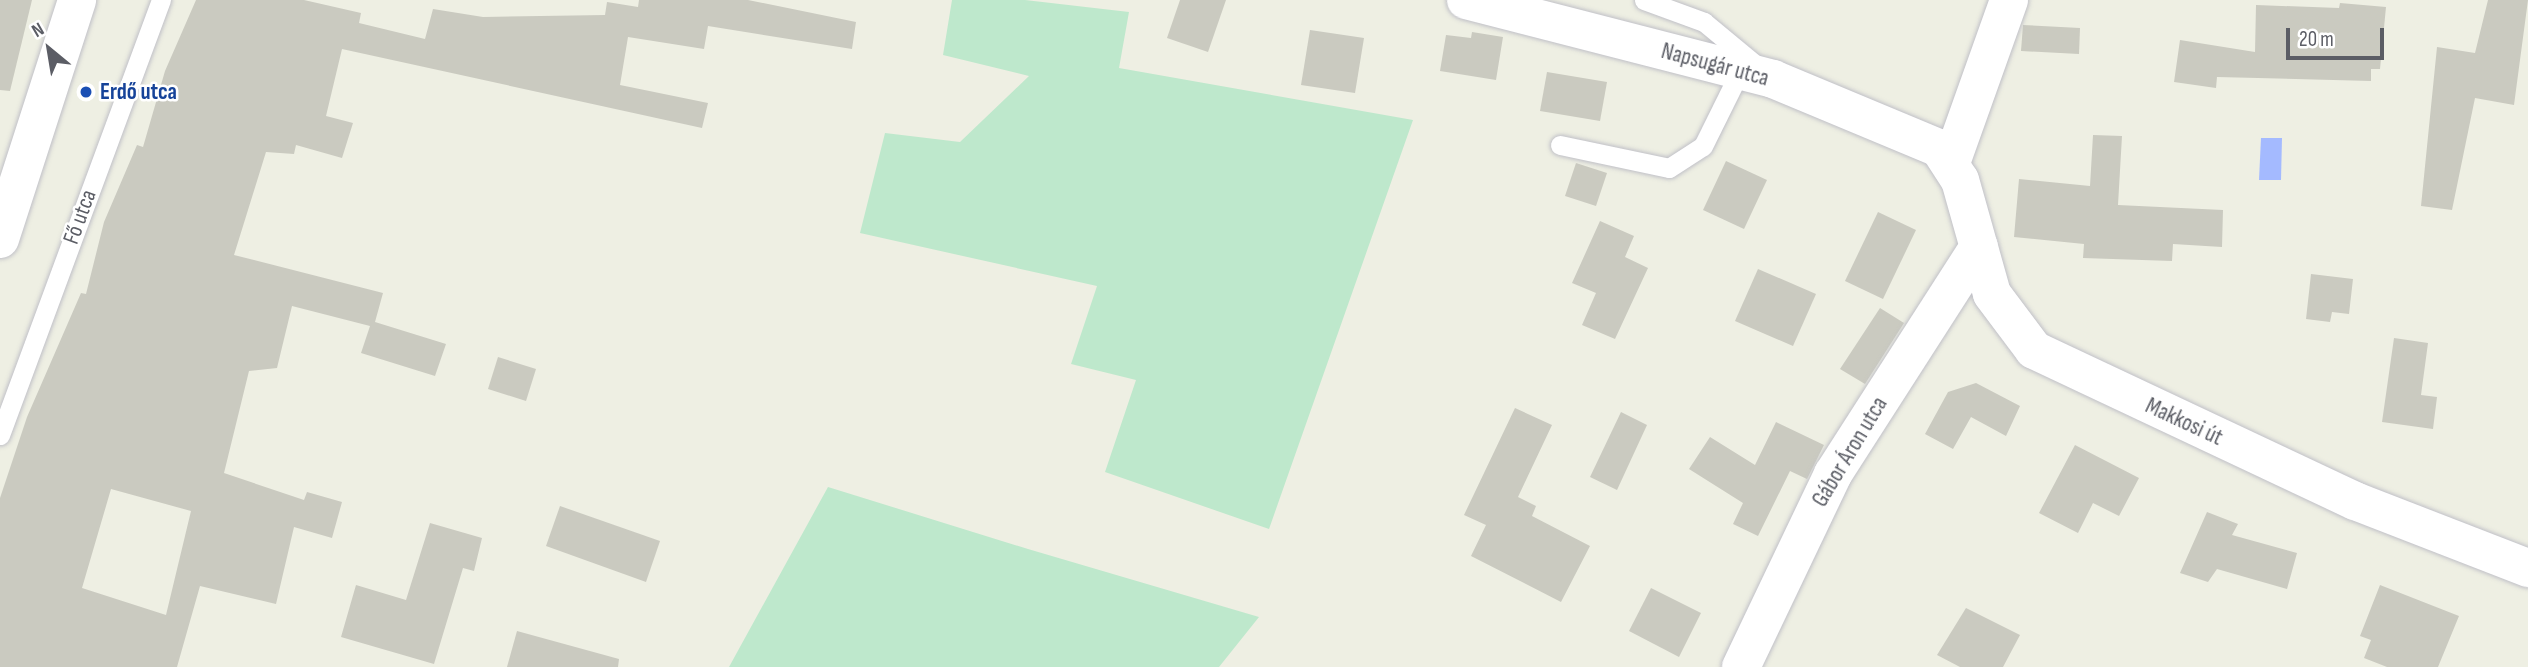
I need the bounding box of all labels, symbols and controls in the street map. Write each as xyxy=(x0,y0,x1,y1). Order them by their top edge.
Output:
north arrow xyxy=(14,14,84,84)
scale bar xyxy=(2290,14,2388,58)
text: N xyxy=(28,18,48,43)
text: 20 m xyxy=(2299,27,2334,52)
street label: Napsugár utca xyxy=(1658,37,1772,93)
place label: Erdő utca xyxy=(100,78,177,106)
marker: Erdő utca xyxy=(78,84,94,100)
street label: Fő utca xyxy=(57,186,103,248)
street label: Gábor Áron utca xyxy=(1806,392,1894,512)
street label: Makkosi út xyxy=(2141,392,2227,452)

